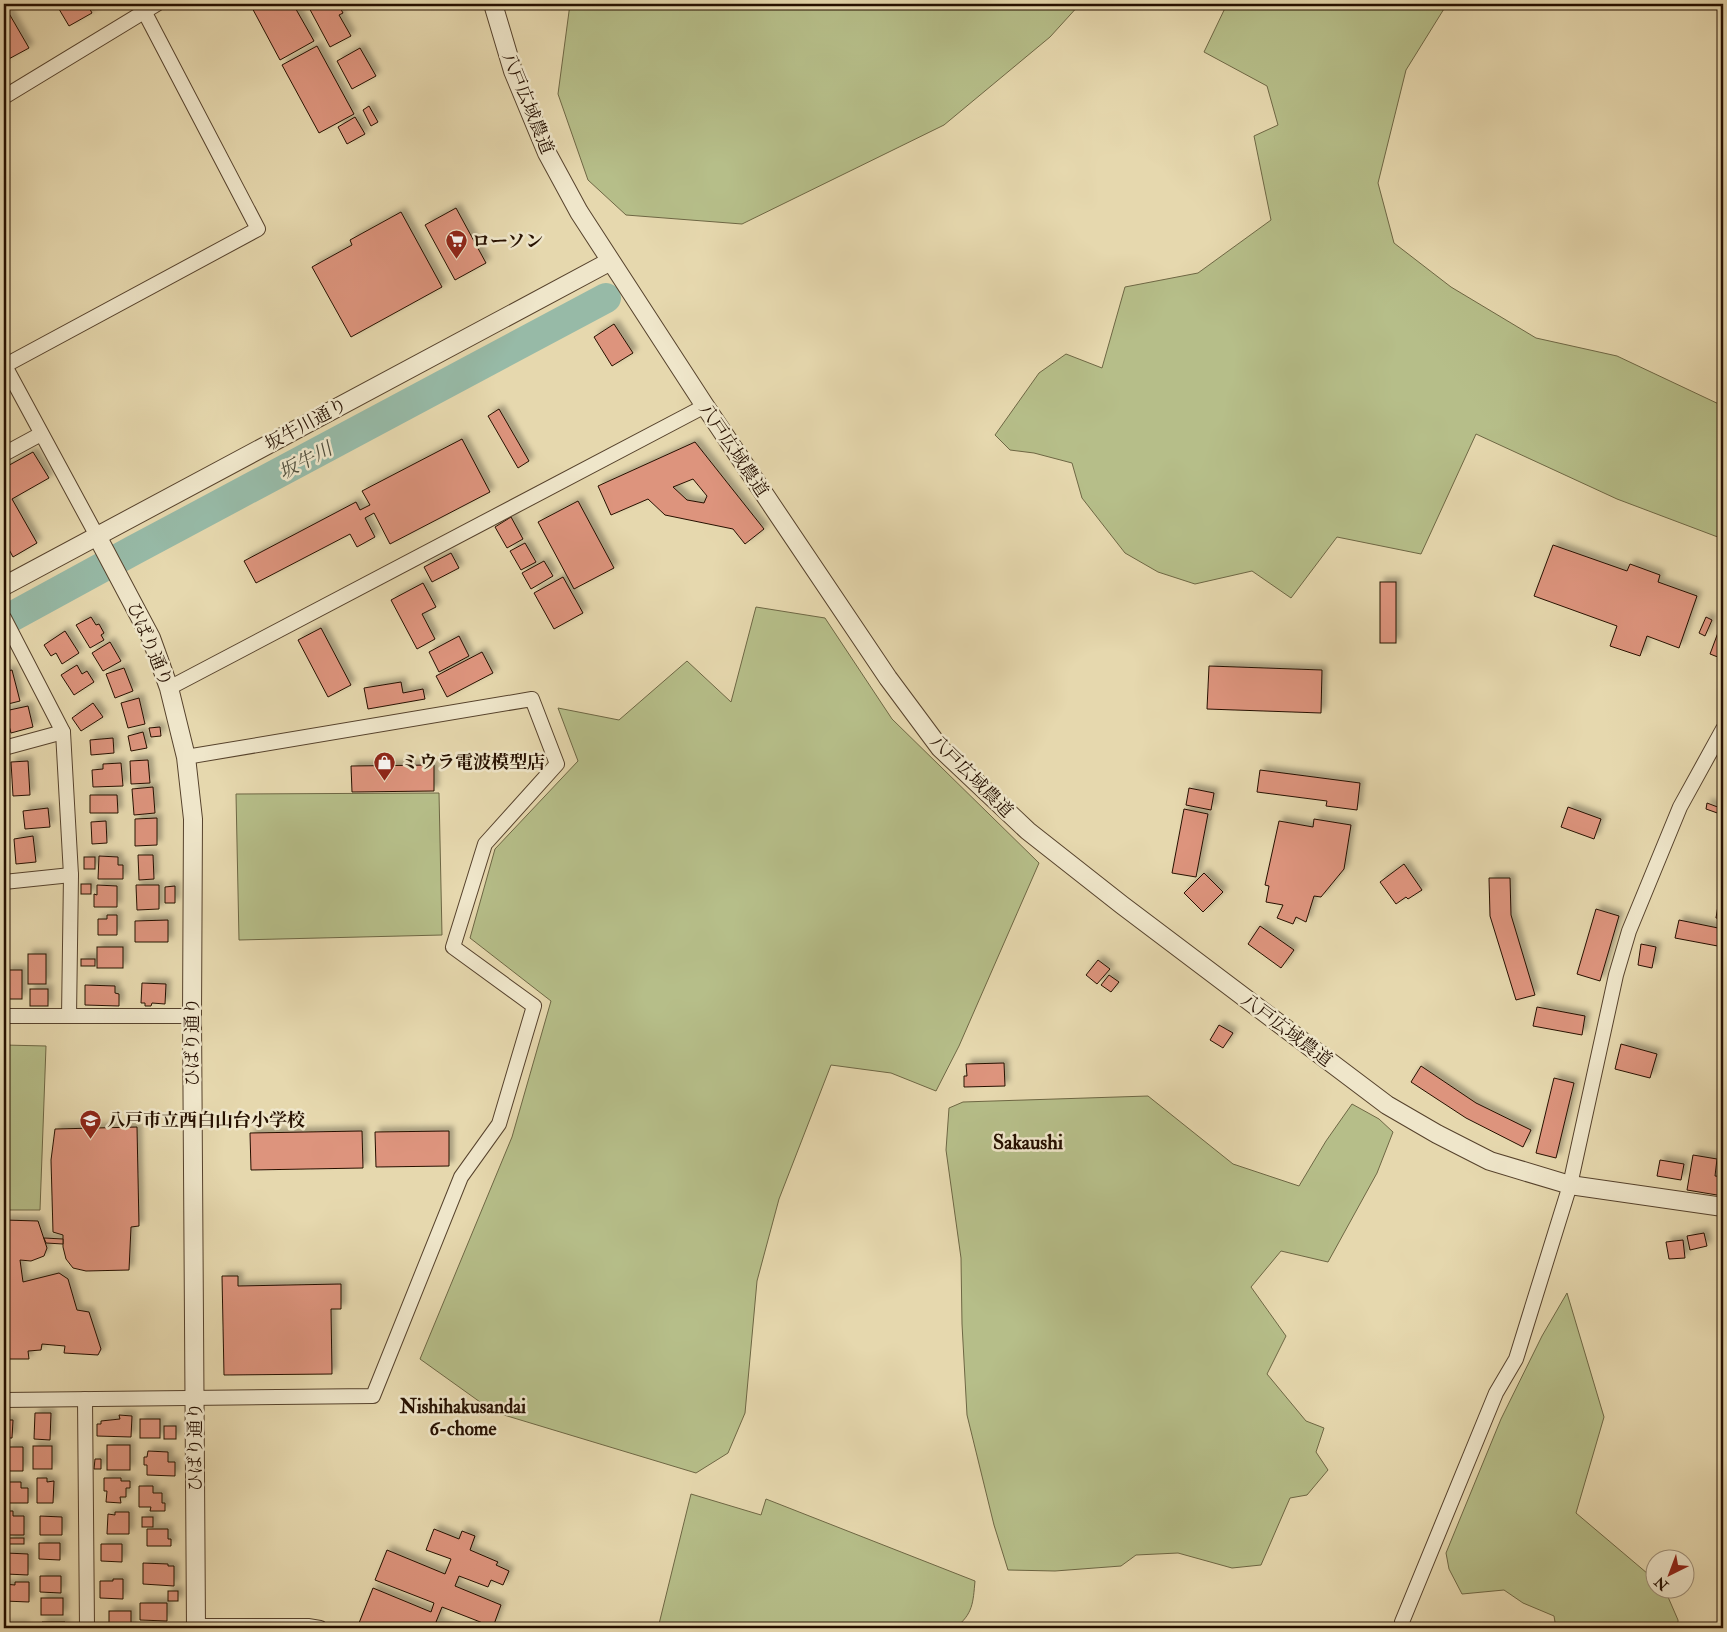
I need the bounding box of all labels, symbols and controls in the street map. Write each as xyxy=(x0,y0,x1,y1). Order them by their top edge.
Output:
street label: 八戸広域農道 xyxy=(497,49,558,158)
supermarket icon: ローソン xyxy=(444,229,468,260)
place label: ローソン xyxy=(472,230,543,253)
street label: 坂牛川通り xyxy=(261,393,351,456)
street label: 八戸広域農道 xyxy=(694,399,773,501)
water label: 坂牛川 xyxy=(275,436,338,485)
street label: ひばり通り xyxy=(121,598,178,690)
street label: 八戸広域農道 xyxy=(925,730,1018,823)
shop icon: ミウラ電波模型店 xyxy=(373,750,397,781)
place label: ミウラ電波模型店 xyxy=(401,751,545,774)
street label: 八戸広域農道 xyxy=(1237,989,1337,1072)
street label: ひばり通り xyxy=(181,997,204,1087)
school or university icon: 八戸市立西白山台小学校 xyxy=(79,1108,103,1139)
place label: 八戸市立西白山台小学校 xyxy=(107,1109,305,1132)
district label: Sakaushi xyxy=(993,1130,1064,1155)
district label: Nishihakusandai 6-chome xyxy=(399,1395,526,1441)
street label: ひばり通り xyxy=(184,1402,207,1492)
north arrow xyxy=(1644,1550,1694,1600)
text: N xyxy=(1651,1572,1673,1594)

